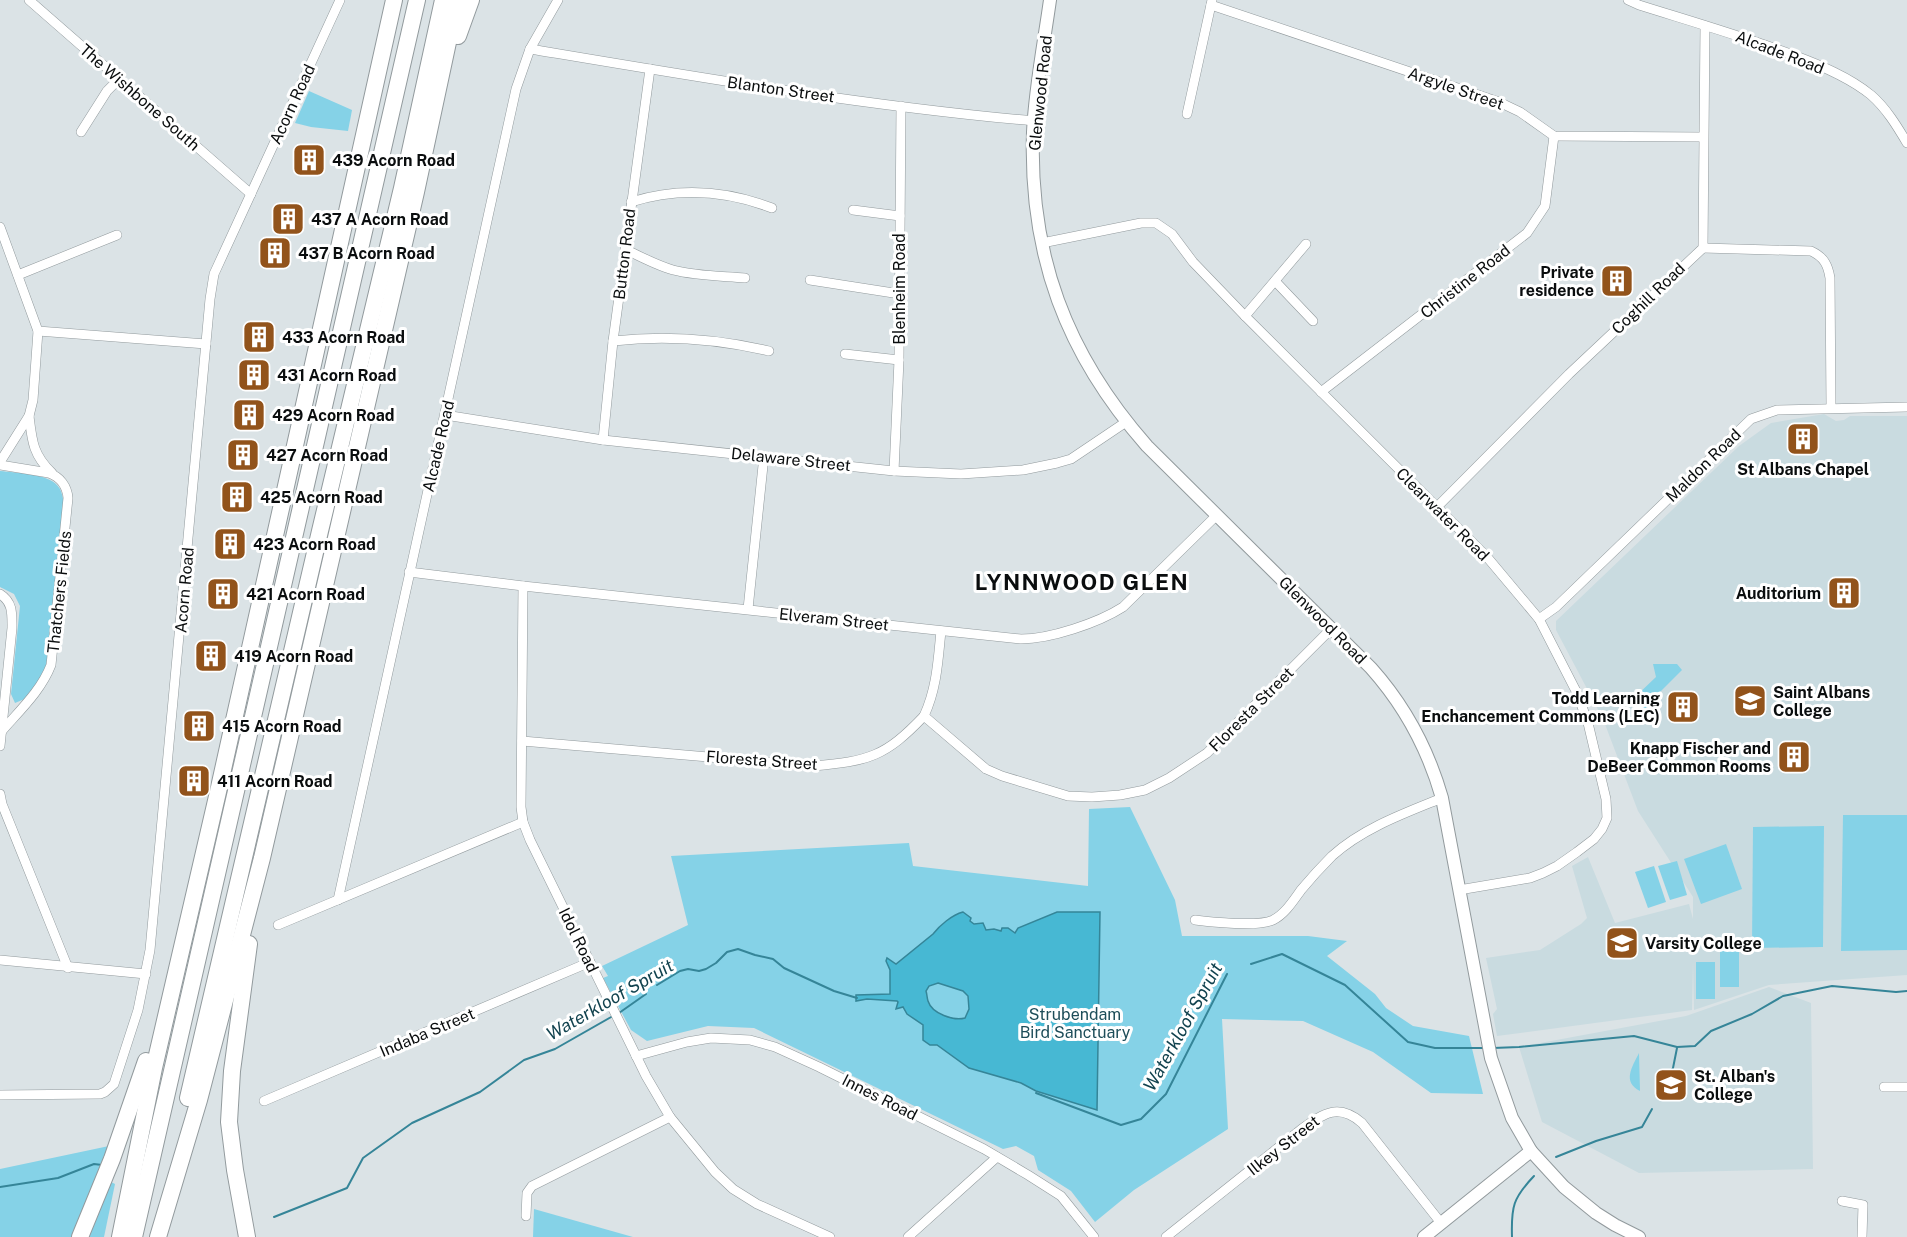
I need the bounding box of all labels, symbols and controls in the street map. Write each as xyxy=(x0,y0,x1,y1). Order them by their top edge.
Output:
street label: Alcade Road xyxy=(1733,27,1827,78)
street label: Glenwood Road xyxy=(1025,34,1056,152)
street label: The Wishbone South xyxy=(76,40,204,155)
street label: Acorn Road xyxy=(266,61,319,147)
street label: Argyle Street xyxy=(1406,63,1506,114)
street label: Blanton Street xyxy=(726,73,836,106)
building icon: 439 Acorn Road xyxy=(291,142,327,178)
place label: 439 Acorn Road xyxy=(332,151,455,170)
building icon: 437 A Acorn Road xyxy=(270,201,306,237)
street label: Button Road xyxy=(609,207,640,301)
place label: 437 A Acorn Road xyxy=(311,210,449,229)
street label: Blenheim Road xyxy=(890,233,909,345)
building icon: 437 B Acorn Road xyxy=(257,235,293,271)
street label: Christine Road xyxy=(1417,240,1514,322)
place label: 437 B Acorn Road xyxy=(298,244,435,263)
street label: Coghill Road xyxy=(1608,259,1689,338)
place label: Private residence xyxy=(1519,263,1594,300)
building icon: Private residence xyxy=(1599,263,1635,299)
building icon: 433 Acorn Road xyxy=(241,319,277,355)
place label: 433 Acorn Road xyxy=(282,328,405,347)
building icon: 431 Acorn Road xyxy=(236,357,272,393)
place label: 431 Acorn Road xyxy=(277,366,396,385)
building icon: 429 Acorn Road xyxy=(231,397,267,433)
street label: Alcade Road xyxy=(419,398,458,494)
place label: 429 Acorn Road xyxy=(272,406,395,425)
building icon: St Albans Chapel xyxy=(1785,421,1821,457)
street label: Maldon Road xyxy=(1662,425,1745,506)
building icon: 427 Acorn Road xyxy=(225,437,261,473)
street label: Delaware Street xyxy=(730,444,852,475)
place label: 427 Acorn Road xyxy=(266,446,388,465)
place label: St Albans Chapel xyxy=(1737,460,1869,479)
street label: Clearwater Road xyxy=(1392,464,1493,565)
building icon: 425 Acorn Road xyxy=(219,479,255,515)
place label: 425 Acorn Road xyxy=(260,488,383,507)
building icon: 423 Acorn Road xyxy=(212,526,248,562)
street label: Thatchers Fields xyxy=(44,530,75,654)
place label: 423 Acorn Road xyxy=(253,535,376,554)
street label: Acorn Road xyxy=(171,546,198,634)
district label: LYNNWOOD GLEN xyxy=(975,569,1189,595)
street label: Glenwood Road xyxy=(1275,573,1370,668)
building icon: Auditorium xyxy=(1826,575,1862,611)
building icon: 421 Acorn Road xyxy=(205,576,241,612)
place label: Auditorium xyxy=(1736,584,1821,603)
place label: 421 Acorn Road xyxy=(246,585,365,604)
street label: Elveram Street xyxy=(778,604,890,635)
building icon: 419 Acorn Road xyxy=(193,638,229,674)
place label: 419 Acorn Road xyxy=(234,647,353,666)
street label: Floresta Street xyxy=(1205,663,1298,756)
school or university icon: Saint Albans College xyxy=(1732,683,1768,719)
place label: Saint Albans College xyxy=(1773,683,1870,720)
place label: Todd Learning Enchancement Commons (LEC) xyxy=(1421,689,1660,726)
building icon: Todd Learning Enchancement Commons (LEC) xyxy=(1665,689,1701,725)
building icon: 415 Acorn Road xyxy=(181,708,217,744)
place label: 415 Acorn Road xyxy=(222,717,342,736)
place label: Knapp Fischer and DeBeer Common Rooms xyxy=(1587,739,1771,776)
building icon: Knapp Fischer and DeBeer Common Rooms xyxy=(1776,739,1812,775)
street label: Floresta Street xyxy=(706,747,818,774)
building icon: 411 Acorn Road xyxy=(176,763,212,799)
place label: 411 Acorn Road xyxy=(217,772,333,791)
street label: Idol Road xyxy=(555,905,602,976)
school or university icon: Varsity College xyxy=(1604,925,1640,961)
place label: Varsity College xyxy=(1645,934,1762,953)
water label: Waterkloof Spruit xyxy=(542,955,677,1045)
water label: Waterkloof Spruit xyxy=(1139,959,1227,1095)
street label: Indaba Street xyxy=(377,1004,477,1061)
park label: Strubendam Bird Sanctuary xyxy=(1020,1005,1131,1042)
school or university icon: St. Alban's College xyxy=(1653,1067,1689,1103)
place label: St. Alban's College xyxy=(1694,1067,1775,1104)
street label: Innes Road xyxy=(839,1070,921,1124)
street label: Ilkey Street xyxy=(1244,1111,1323,1179)

